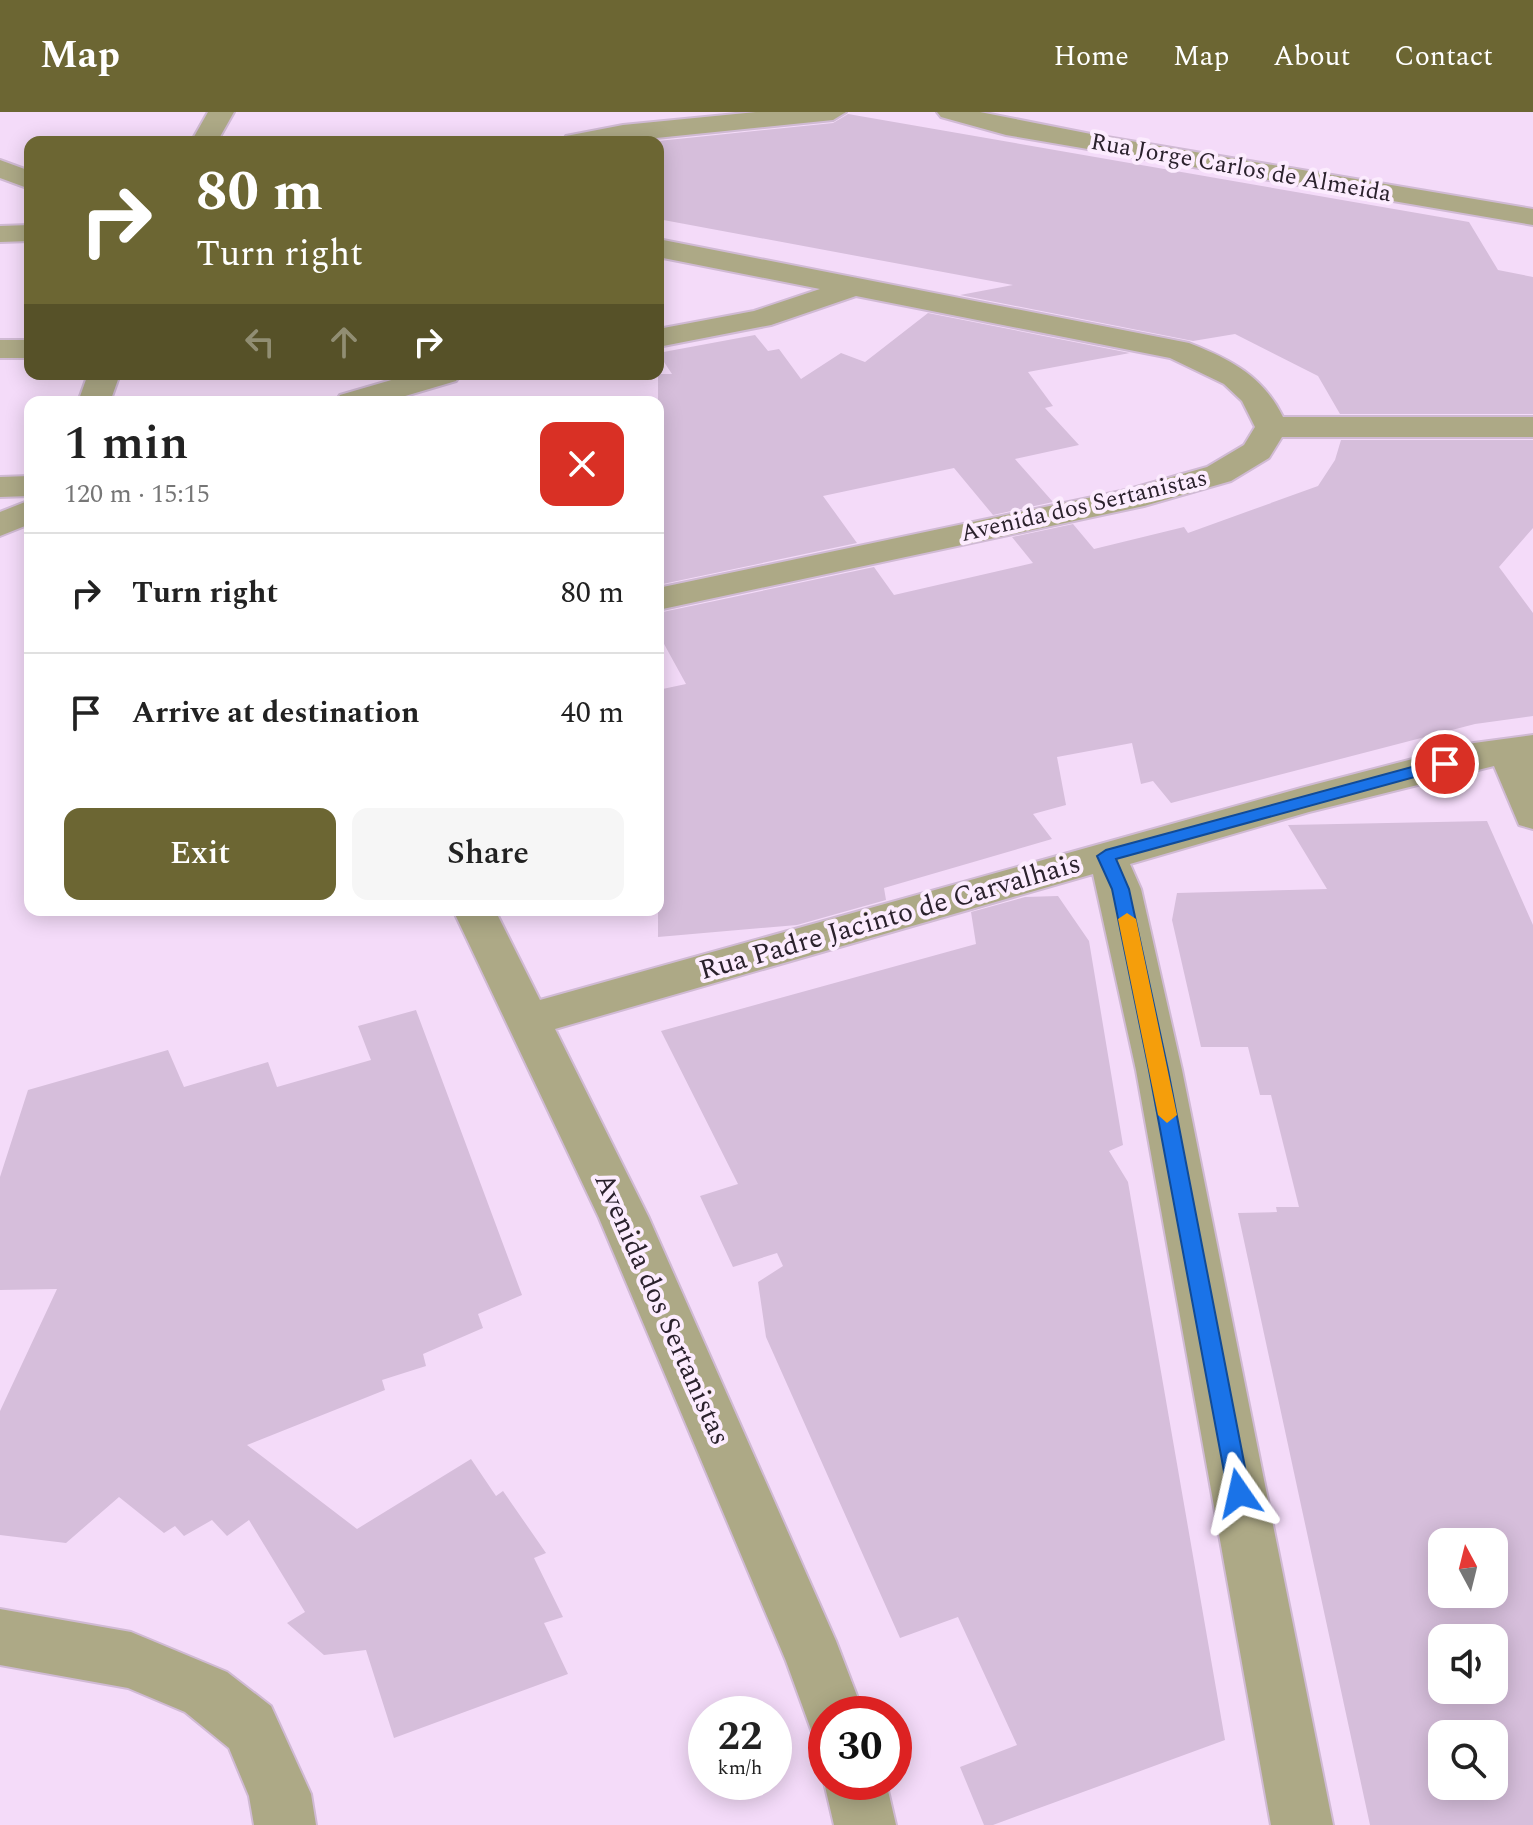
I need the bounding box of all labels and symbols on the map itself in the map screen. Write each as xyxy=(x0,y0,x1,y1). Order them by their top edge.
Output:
street label: Rua Jorge Carlos de Almeida xyxy=(1088,124,1394,212)
street label: Avenida dos Sertanistas xyxy=(957,460,1211,552)
pin xyxy=(1411,730,1479,798)
street label: Rua Padre Jacinto de Carvalhais xyxy=(694,842,1086,992)
street label: Avenida dos Sertanistas xyxy=(583,1166,741,1452)
position arrow xyxy=(1197,1451,1281,1535)
north arrow xyxy=(1428,1528,1508,1608)
speed limit sign: 30 xyxy=(808,1696,912,1800)

